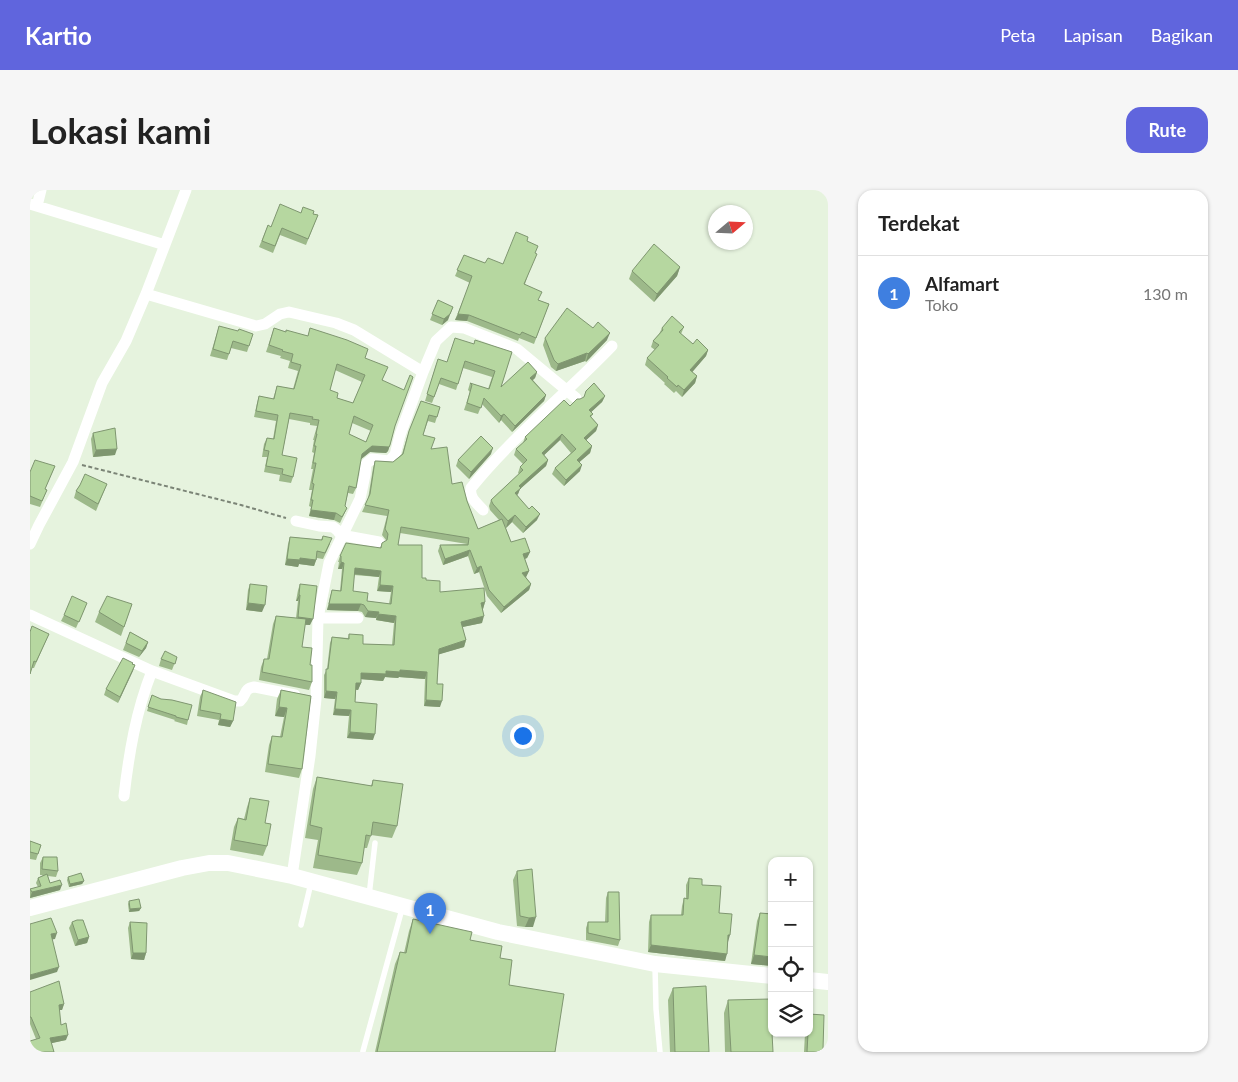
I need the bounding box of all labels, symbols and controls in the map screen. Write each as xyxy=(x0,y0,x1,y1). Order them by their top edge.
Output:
text: Kartio xyxy=(25,21,92,50)
text: Peta xyxy=(1000,24,1035,46)
text: Lapisan xyxy=(1063,24,1123,46)
text: Bagikan xyxy=(1151,24,1213,46)
button: Rute xyxy=(1126,107,1208,153)
text: Lokasi kami xyxy=(30,109,211,151)
north arrow xyxy=(708,205,753,250)
text: Terdekat xyxy=(878,210,960,235)
text: Alfamart xyxy=(925,272,999,295)
text: 1 xyxy=(889,284,899,303)
text: 130 m xyxy=(1143,284,1188,303)
text: Toko xyxy=(925,295,958,314)
your location xyxy=(510,723,536,749)
map controls xyxy=(768,857,813,1037)
button: + xyxy=(768,857,813,902)
pin: 1 xyxy=(414,893,446,934)
button: − xyxy=(768,902,813,947)
button: locate xyxy=(768,947,813,992)
button: layers xyxy=(768,992,813,1037)

